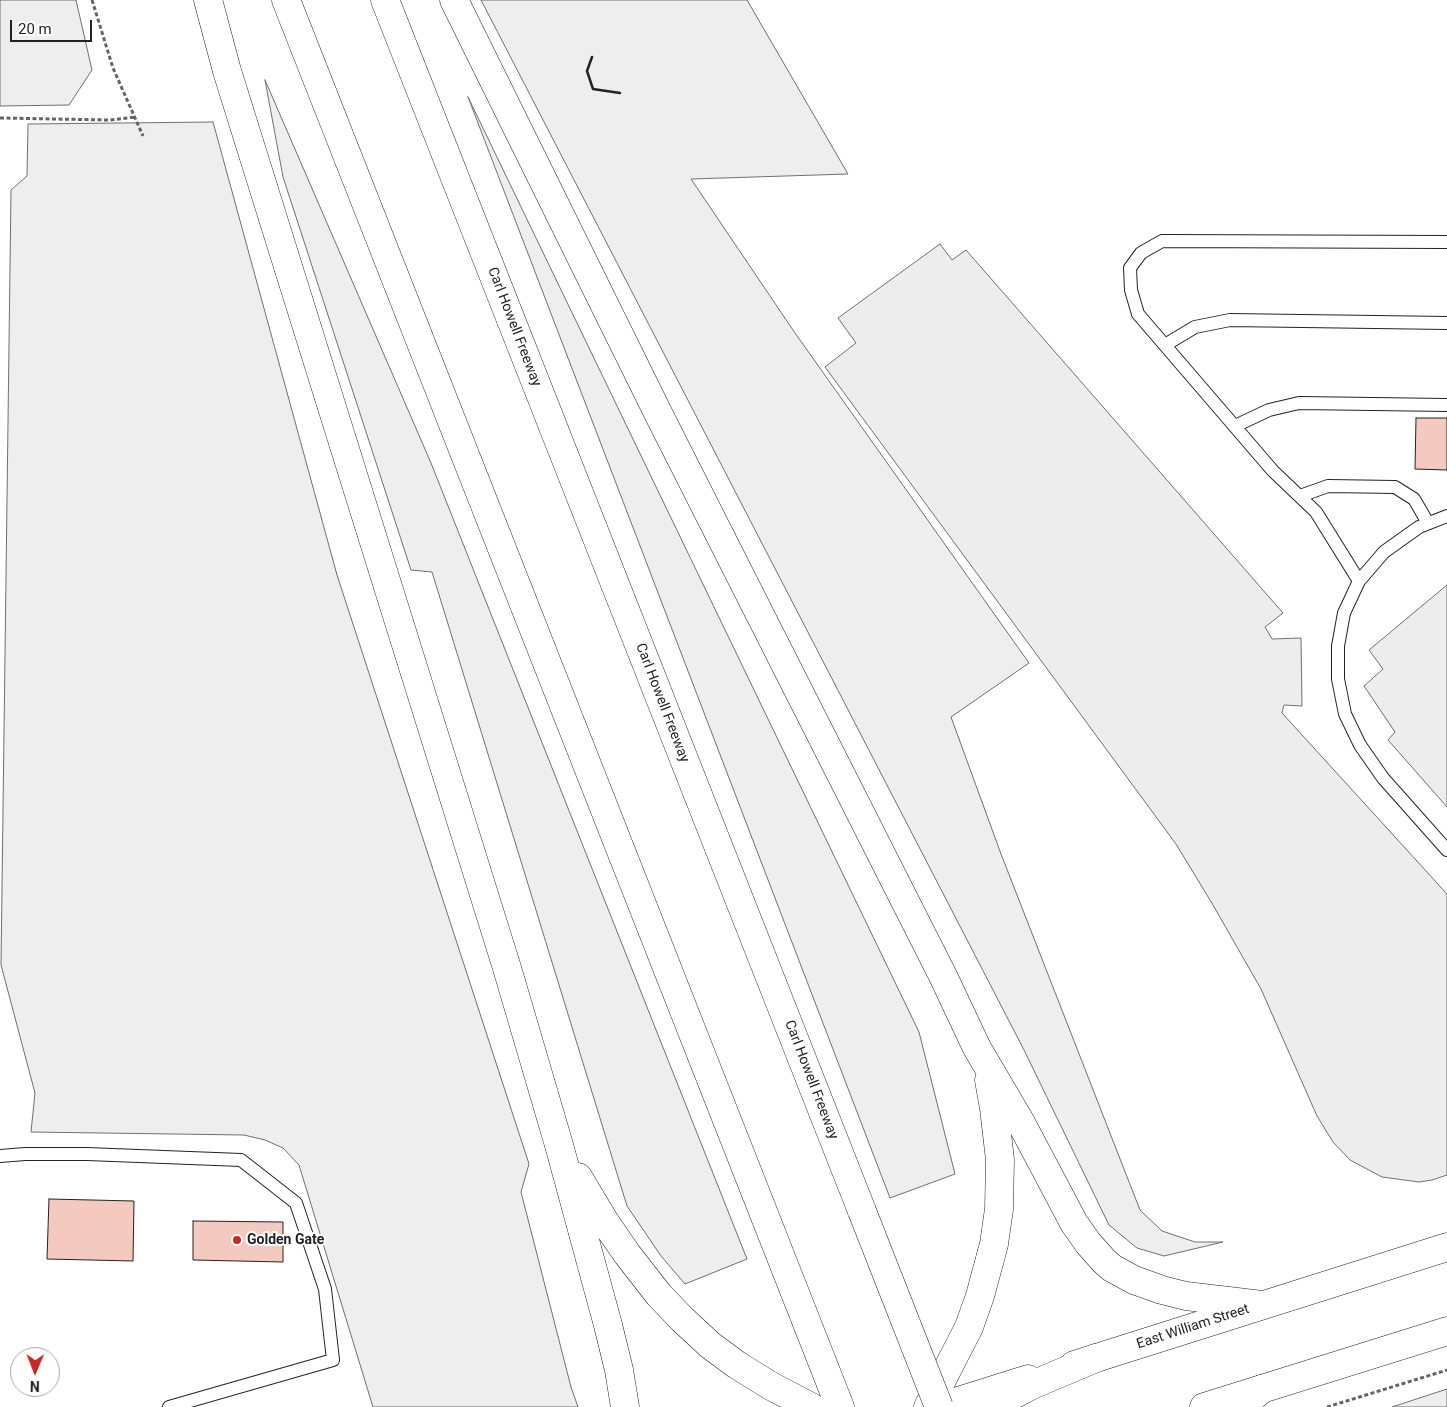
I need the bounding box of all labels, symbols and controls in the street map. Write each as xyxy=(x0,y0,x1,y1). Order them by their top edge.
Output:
scale bar xyxy=(12,10,95,42)
text: 20 m xyxy=(18,20,52,38)
street label: Carl Howell Freeway xyxy=(484,265,544,389)
street label: Carl Howell Freeway xyxy=(632,641,692,765)
street label: Carl Howell Freeway xyxy=(781,1018,841,1142)
place label: Golden Gate xyxy=(247,1232,324,1248)
marker: Golden Gate xyxy=(231,1234,243,1246)
street label: East William Street xyxy=(1135,1301,1251,1353)
north arrow xyxy=(10,1347,60,1397)
text: N xyxy=(30,1378,40,1394)

